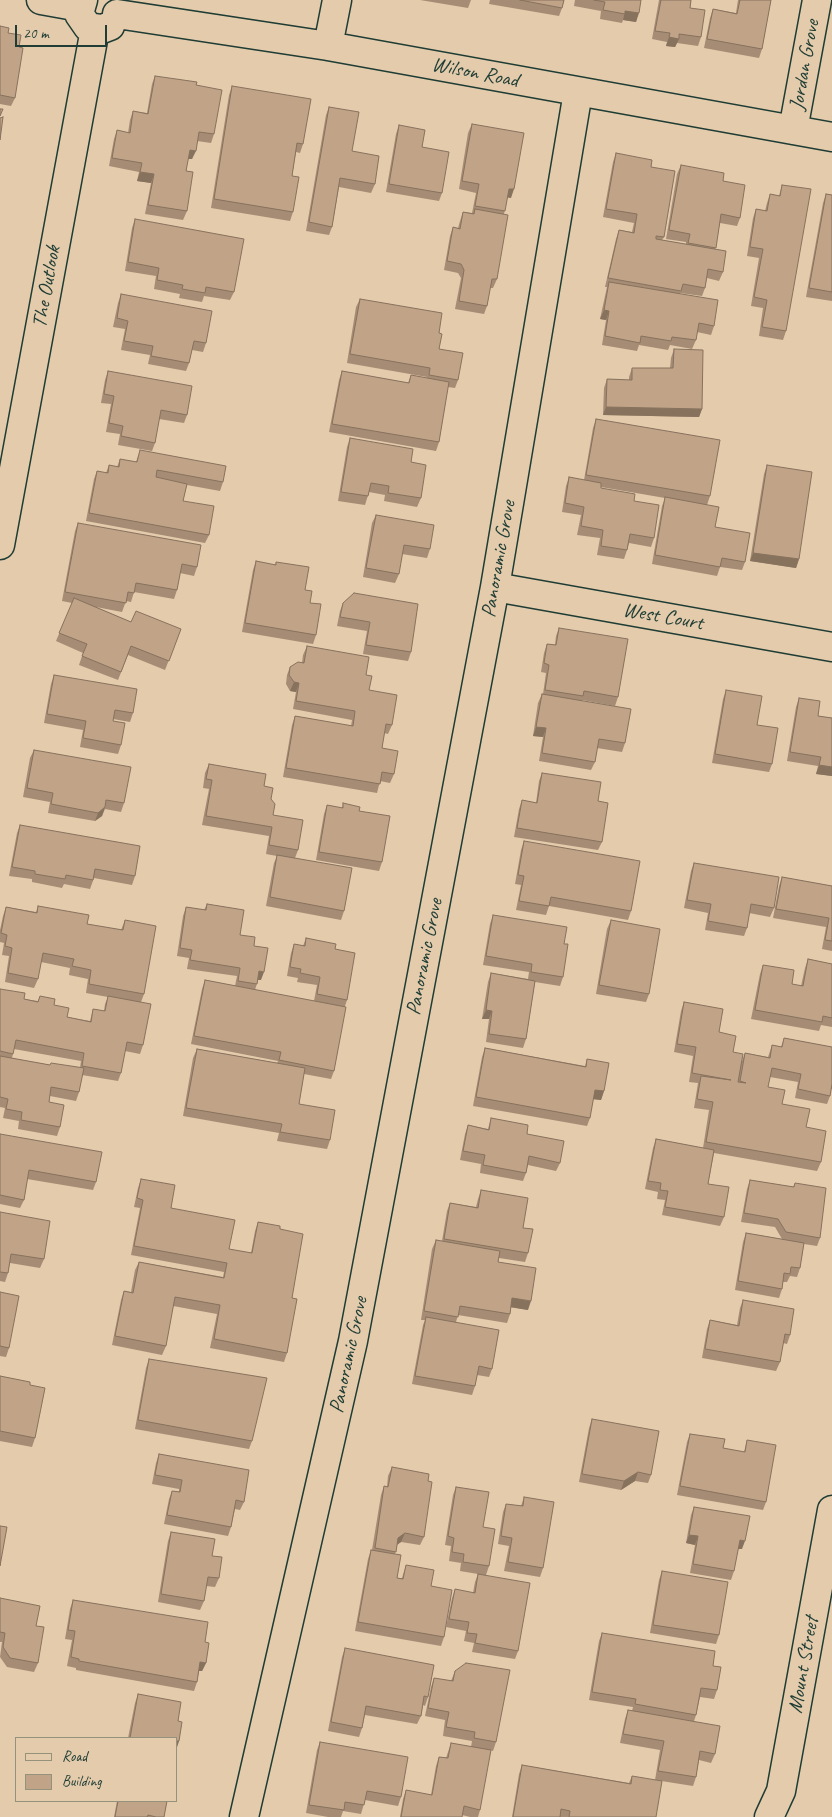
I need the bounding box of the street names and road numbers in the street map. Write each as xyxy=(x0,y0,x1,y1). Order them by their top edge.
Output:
street label: Jordan Grove xyxy=(785,18,825,112)
street label: Wilson Road xyxy=(430,52,520,94)
street label: The Outlook xyxy=(27,244,67,330)
street label: Panoramic Grove xyxy=(476,499,522,619)
street label: West Court xyxy=(621,598,705,636)
street label: Panoramic Grove xyxy=(401,897,449,1017)
street label: Panoramic Grove xyxy=(324,1295,374,1415)
street label: Mount Street xyxy=(783,1615,825,1715)

